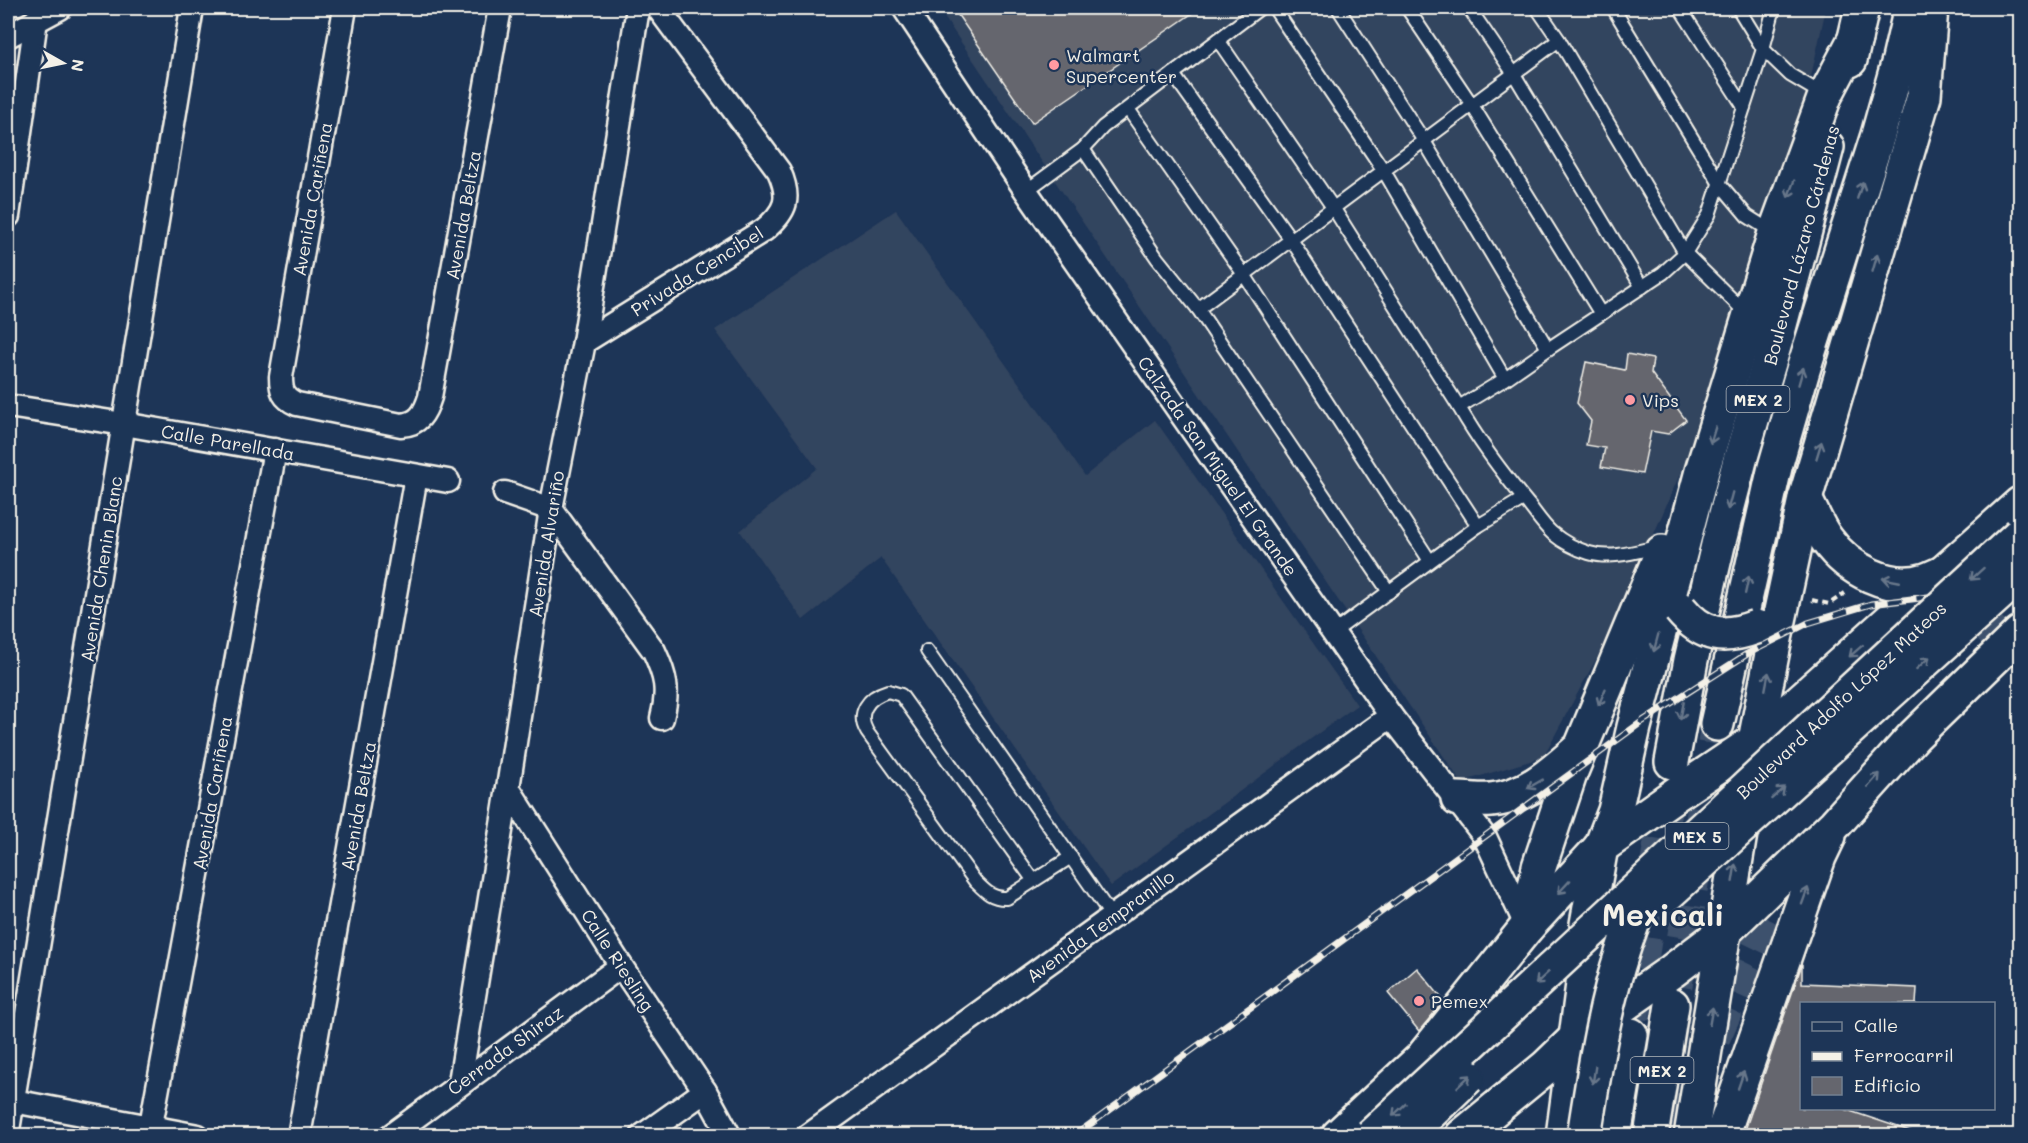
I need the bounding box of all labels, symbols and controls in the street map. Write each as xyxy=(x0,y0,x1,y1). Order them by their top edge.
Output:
north arrow xyxy=(33,33,93,93)
place label: Walmart Supercenter xyxy=(1066,43,1177,88)
text: N xyxy=(67,58,90,73)
marker: Walmart Supercenter xyxy=(1047,58,1061,72)
street label: Avenida Cariñena xyxy=(287,120,337,278)
street label: Boulevard Lázaro Cárdenas xyxy=(1757,122,1845,368)
street label: Avenida Beltza xyxy=(440,148,486,282)
one-way arrow xyxy=(1785,179,1796,198)
one-way arrow xyxy=(1856,181,1867,200)
street label: Privada Cencibel xyxy=(626,221,768,321)
one-way arrow xyxy=(1870,254,1881,273)
street label: Calzada San Miguel El Grande xyxy=(1133,351,1303,581)
one-way arrow xyxy=(1796,367,1807,386)
road number: MEX 2 xyxy=(1726,386,1790,412)
place label: Vips xyxy=(1642,388,1679,412)
marker: Vips xyxy=(1623,393,1637,407)
street label: Calle Parellada xyxy=(159,418,297,466)
one-way arrow xyxy=(1707,425,1718,444)
one-way arrow xyxy=(1814,441,1825,460)
street label: Avenida Alvariño xyxy=(523,469,569,619)
street label: Avenida Chenin Blanc xyxy=(74,474,128,664)
one-way arrow xyxy=(1723,491,1735,510)
one-way arrow xyxy=(1970,567,1985,581)
one-way arrow xyxy=(1882,574,1902,585)
one-way arrow xyxy=(1742,575,1753,595)
street label: Boulevard Adolfo López Mateos xyxy=(1731,596,1951,804)
one-way arrow xyxy=(1650,633,1662,652)
one-way arrow xyxy=(1849,644,1864,658)
one-way arrow xyxy=(1915,656,1930,670)
one-way arrow xyxy=(1762,672,1773,691)
one-way arrow xyxy=(1596,687,1607,706)
one-way arrow xyxy=(1676,701,1687,721)
street label: Avenida Cariñena xyxy=(187,714,237,872)
street label: Avenida Beltza xyxy=(335,739,381,873)
one-way arrow xyxy=(1867,773,1881,788)
one-way arrow xyxy=(1527,778,1544,790)
one-way arrow xyxy=(1770,786,1785,800)
road number: MEX 5 xyxy=(1666,823,1728,849)
street label: Avenida Tempranillo xyxy=(1021,864,1179,988)
one-way arrow xyxy=(1729,864,1740,884)
one-way arrow xyxy=(1557,880,1571,895)
one-way arrow xyxy=(1801,887,1812,906)
district label: Mexicali xyxy=(1602,894,1724,934)
street label: Calle Riesling xyxy=(576,904,660,1016)
one-way arrow xyxy=(1535,971,1550,985)
place label: Pemex xyxy=(1431,989,1488,1013)
marker: Pemex xyxy=(1412,994,1426,1008)
street label: Cerrada Shiraz xyxy=(442,1000,568,1100)
legend xyxy=(1800,1002,1995,1110)
one-way arrow xyxy=(1706,1006,1717,1026)
text: Calle xyxy=(1854,1013,1898,1037)
text: Ferrocarril xyxy=(1854,1043,1954,1067)
road number: MEX 2 xyxy=(1630,1057,1694,1083)
one-way arrow xyxy=(1588,1064,1599,1084)
one-way arrow xyxy=(1736,1071,1747,1090)
text: Edificio xyxy=(1854,1073,1921,1097)
one-way arrow xyxy=(1456,1074,1471,1088)
one-way arrow xyxy=(1391,1103,1406,1117)

